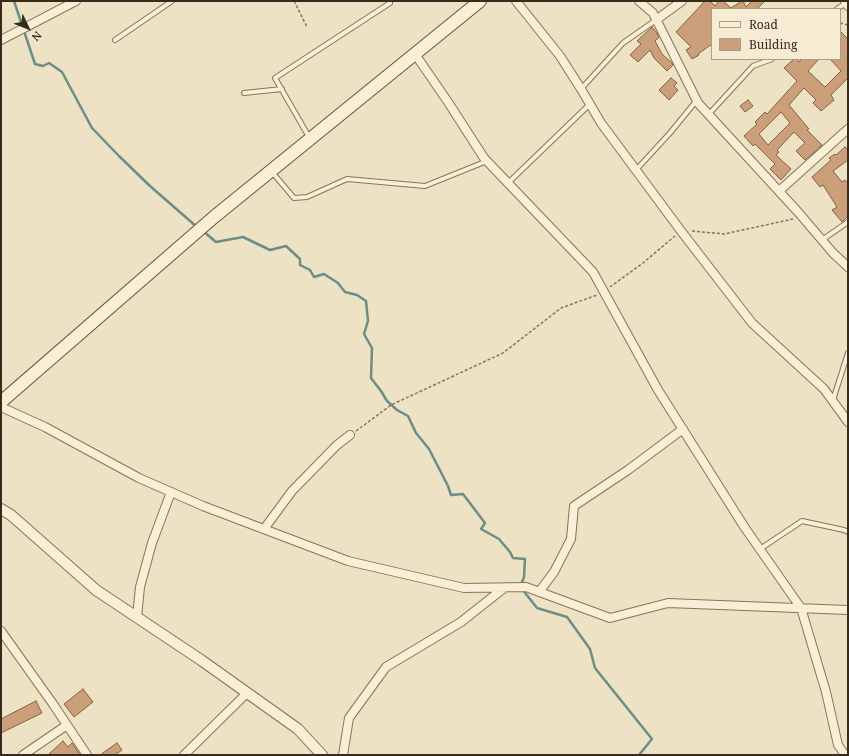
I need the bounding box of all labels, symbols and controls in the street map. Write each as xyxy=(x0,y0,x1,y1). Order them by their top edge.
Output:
north arrow xyxy=(8,8,48,48)
legend xyxy=(711,8,841,60)
text: Road xyxy=(749,16,778,33)
text: N xyxy=(29,28,46,45)
text: Building xyxy=(749,36,797,53)

